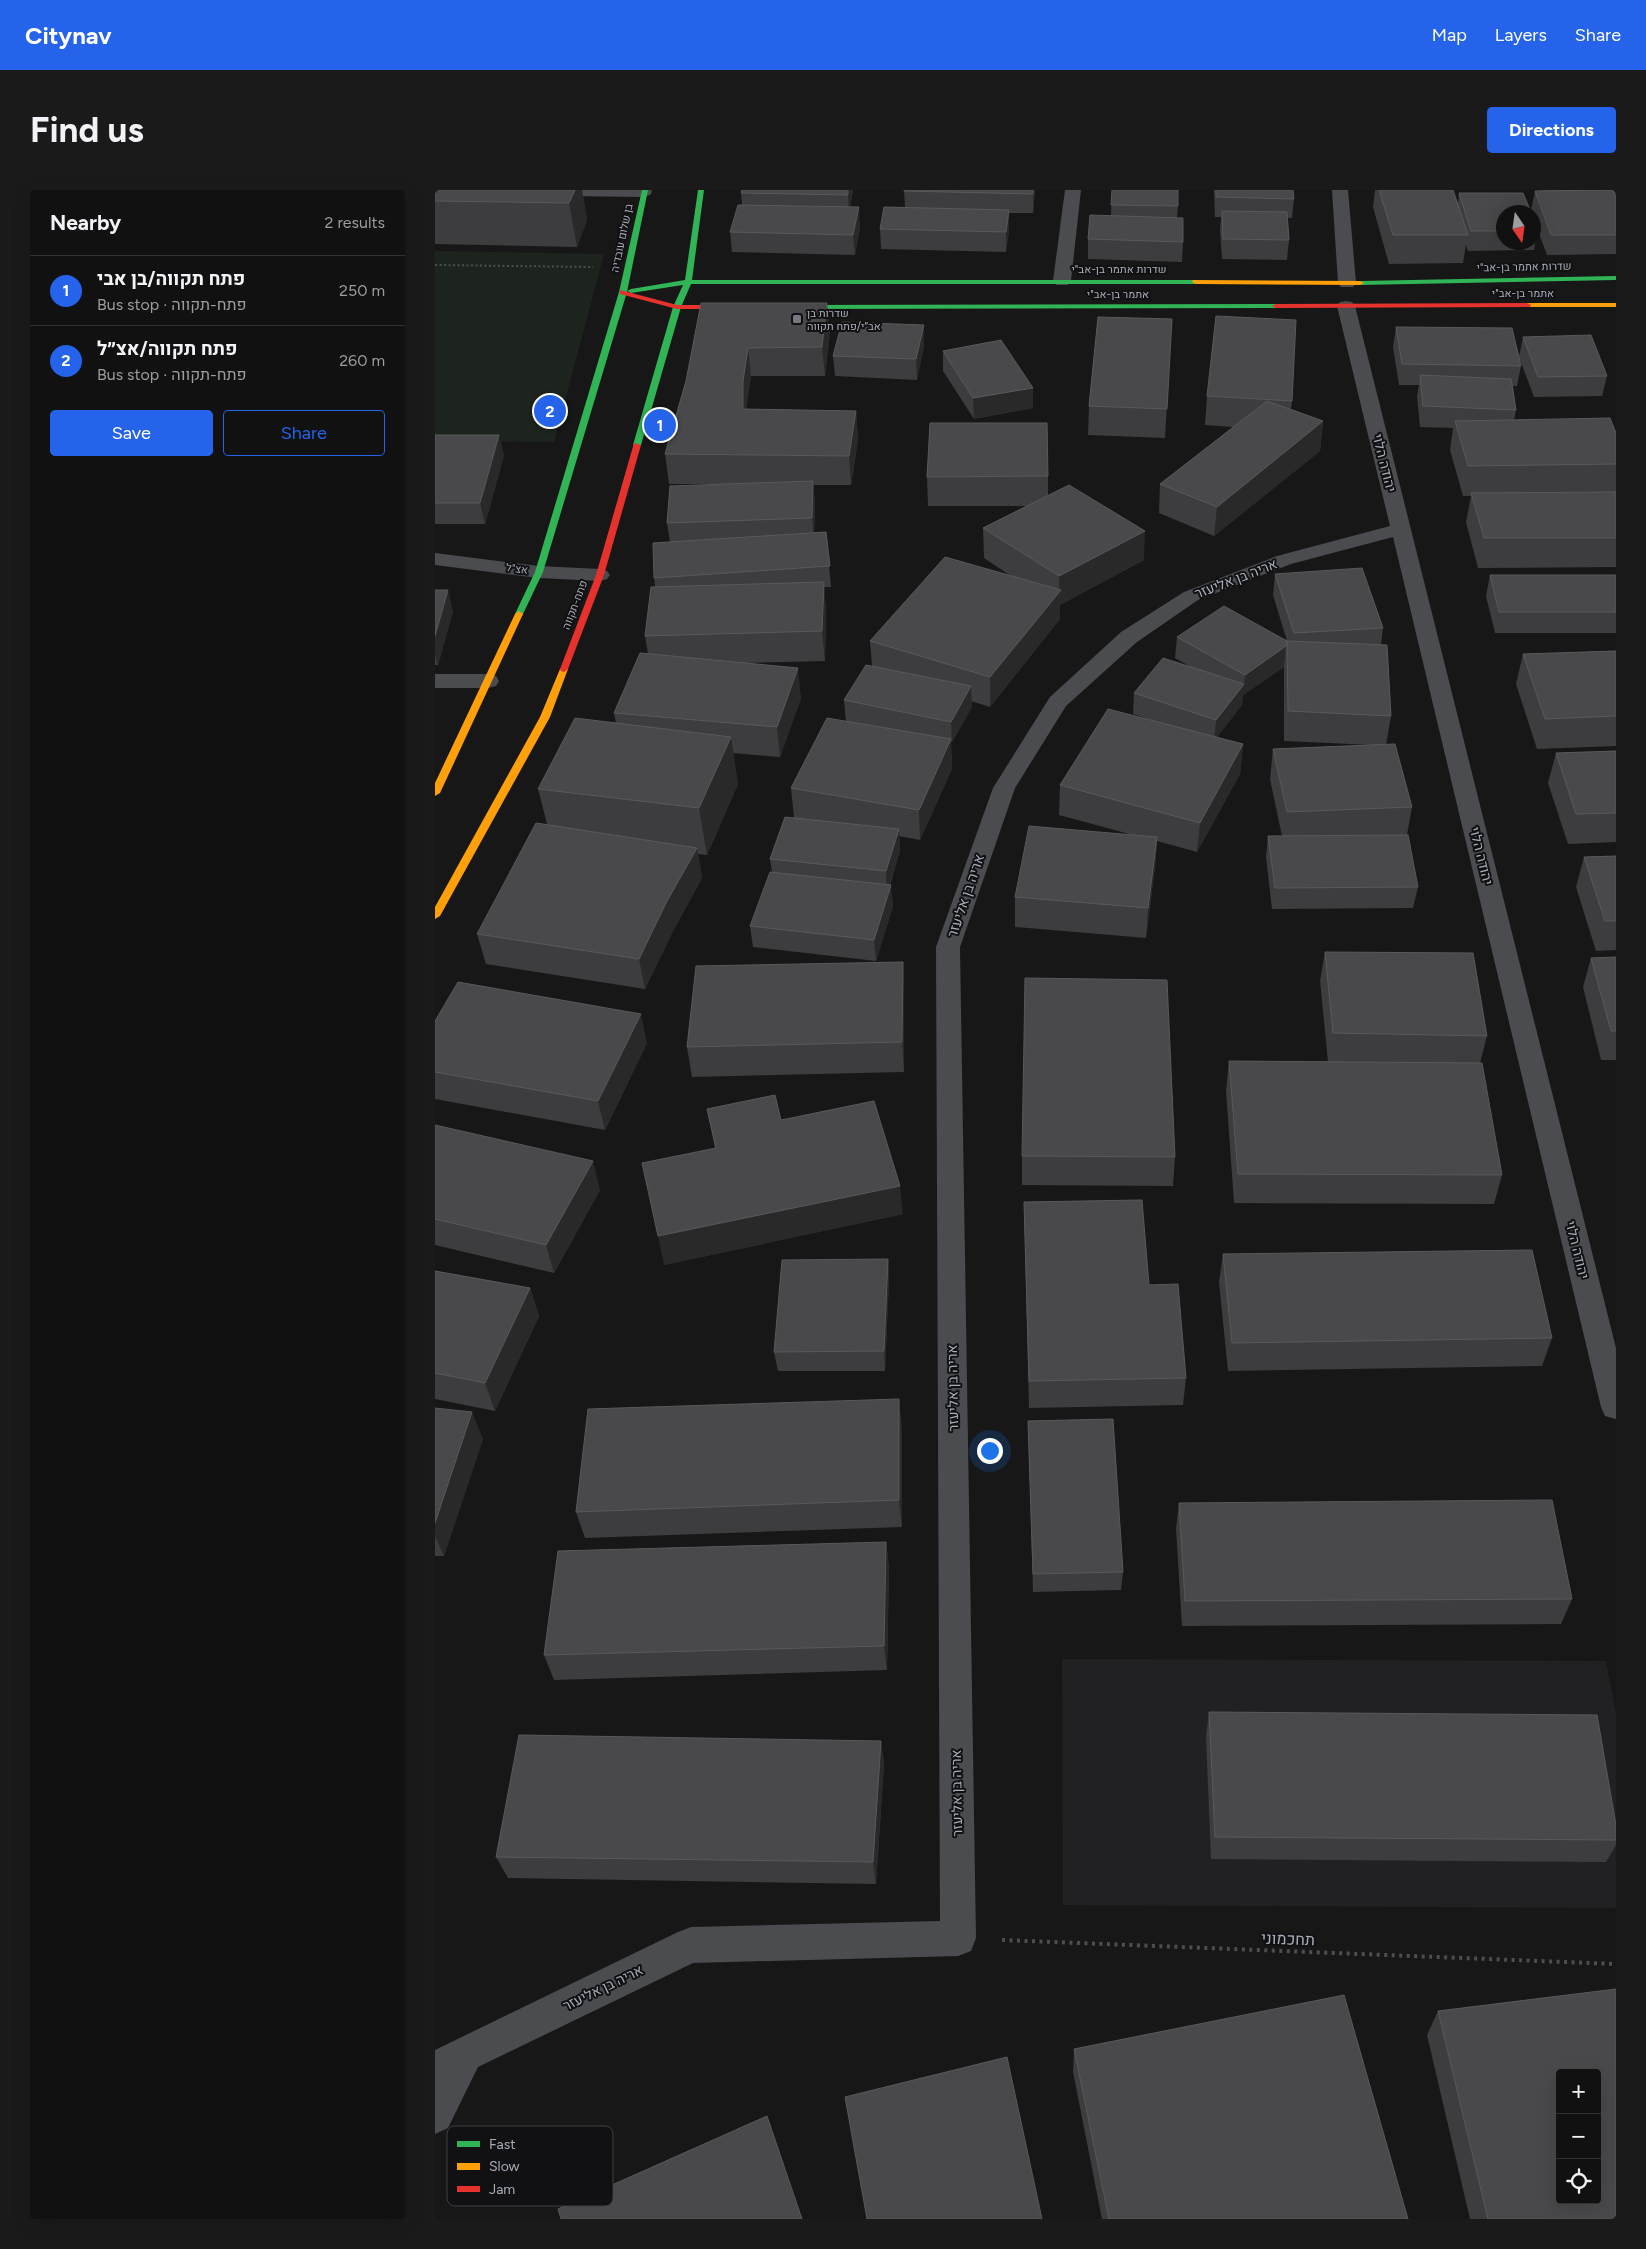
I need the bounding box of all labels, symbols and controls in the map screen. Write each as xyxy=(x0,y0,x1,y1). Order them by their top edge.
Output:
text: Citynav xyxy=(25,21,112,50)
text: Map xyxy=(1432,24,1467,46)
text: Layers xyxy=(1495,24,1547,46)
text: Share xyxy=(1575,24,1621,46)
button: Directions xyxy=(1487,107,1616,153)
text: Find us xyxy=(30,109,144,151)
street label: בן שלום עובדיה xyxy=(608,202,636,274)
north arrow xyxy=(1496,205,1541,250)
text: Nearby xyxy=(50,210,121,235)
text: 2 results xyxy=(325,213,385,232)
street label: שדרות אתמר בן-אב"י xyxy=(1476,260,1572,274)
street label: שדרות אתמר בן-אב"י xyxy=(1072,263,1166,276)
text: פתח תקווה/בן אבי xyxy=(97,267,245,290)
text: 1 xyxy=(63,281,69,300)
text: 250 m xyxy=(339,281,385,300)
street label: אתמר בן-אב"י xyxy=(1492,287,1554,300)
street label: אתמר בן-אב"י xyxy=(1087,288,1149,301)
text: Bus stop · פתח-תקווה xyxy=(97,295,246,314)
place label: שדרות בן אב״י/פתח תקווה xyxy=(807,307,881,333)
marker: שדרות בן אב״י/פתח תקווה xyxy=(791,313,803,325)
text: פתח תקווה/אצ״ל xyxy=(97,337,238,360)
text: 2 xyxy=(61,351,71,370)
text: 260 m xyxy=(339,351,385,370)
text: Bus stop · פתח-תקווה xyxy=(97,365,246,384)
pin: 2 xyxy=(534,392,566,430)
pin: 1 xyxy=(644,406,676,444)
button: Save xyxy=(50,410,213,456)
button: Share xyxy=(223,410,385,456)
street label: יהודה הלוי xyxy=(1369,432,1399,494)
street label: אריה בן אליעזר xyxy=(1192,555,1280,603)
street label: אצ"ל xyxy=(505,561,529,577)
street label: פתח-תקווה xyxy=(560,579,590,631)
street label: יהודה הלוי xyxy=(1466,825,1496,887)
street label: אריה בן אליעזר xyxy=(944,852,988,940)
street label: יהודה הלוי xyxy=(1562,1219,1592,1281)
street label: אריה בן אליעזר xyxy=(944,1344,962,1432)
your location xyxy=(977,1438,1003,1464)
street label: אריה בן אליעזר xyxy=(948,1749,966,1837)
street label: תחכמוני xyxy=(1261,1929,1315,1949)
street label: אריה בן אליעזר xyxy=(560,1961,646,2015)
map controls xyxy=(1556,2069,1601,2204)
button: + xyxy=(1556,2069,1601,2114)
button: − xyxy=(1556,2114,1601,2159)
legend xyxy=(447,2126,613,2206)
text: Fast xyxy=(489,2136,515,2153)
text: Slow xyxy=(489,2158,520,2175)
button: locate xyxy=(1556,2159,1601,2204)
text: Jam xyxy=(489,2181,515,2198)

